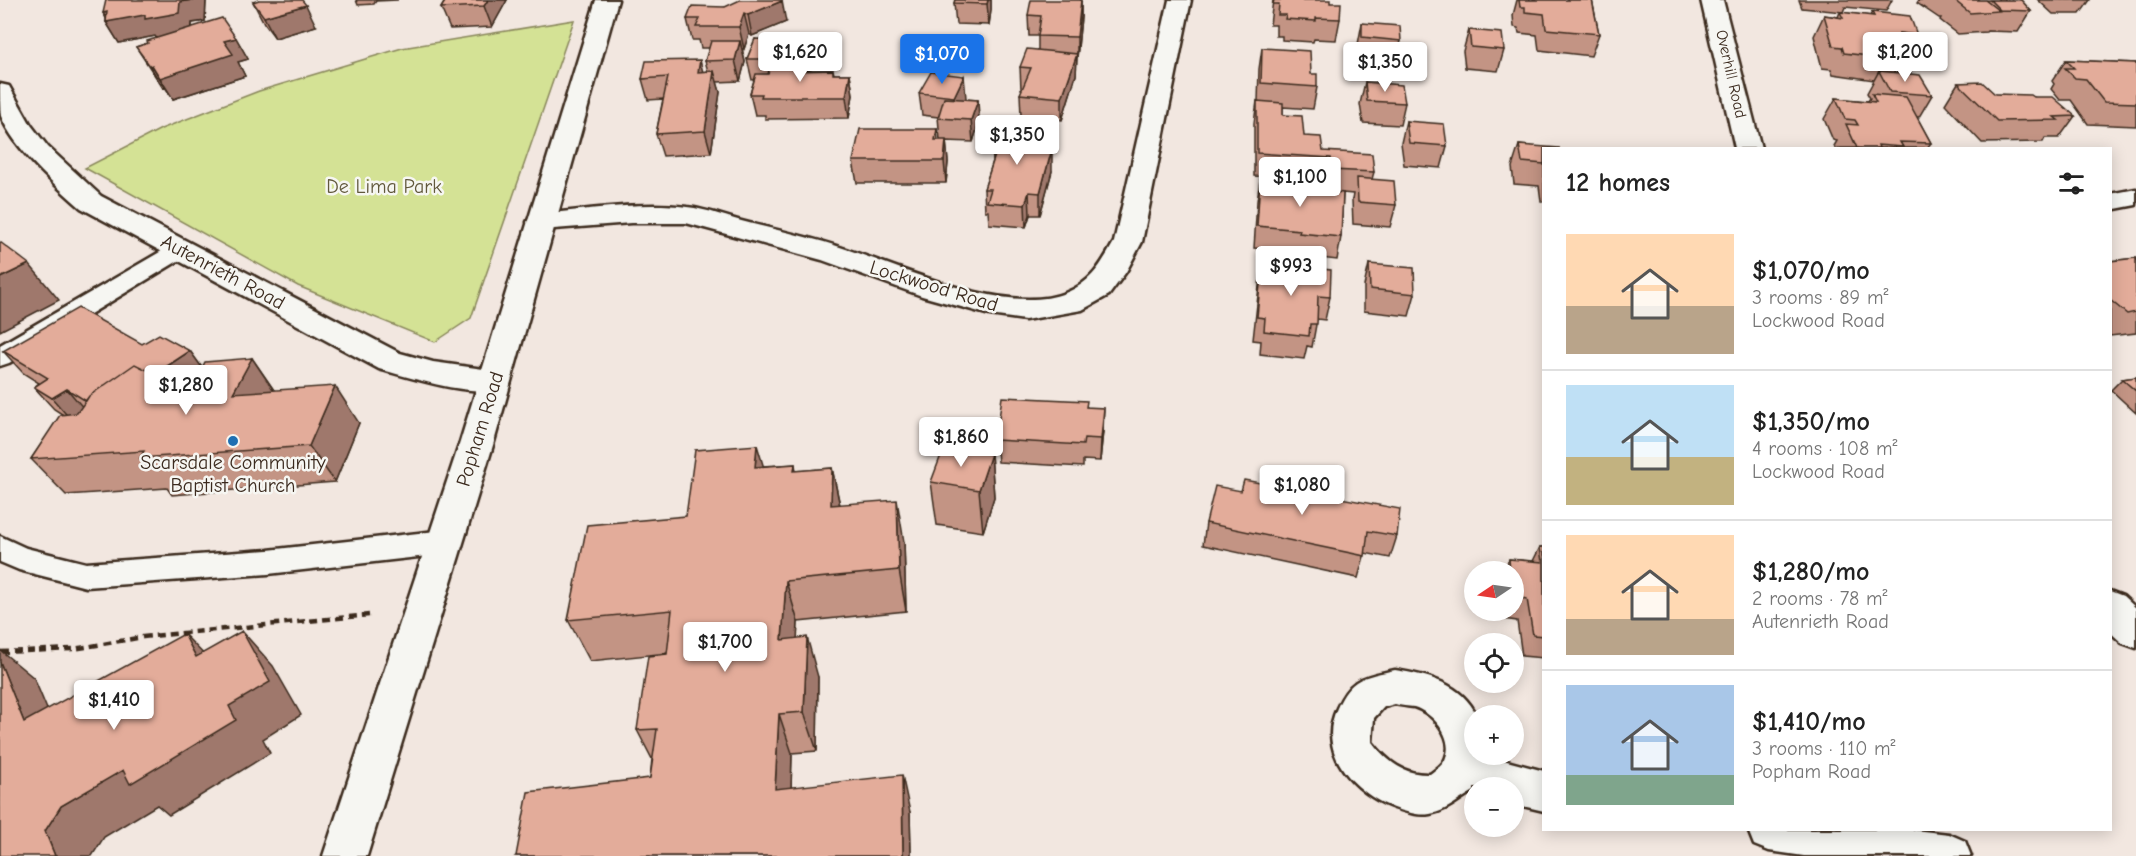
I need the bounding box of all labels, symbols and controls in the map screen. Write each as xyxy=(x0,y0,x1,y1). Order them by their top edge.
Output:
street label: Overhill Road xyxy=(1712,28,1750,120)
pin: $1,620 xyxy=(751,32,849,83)
pin: $1,200 xyxy=(1856,32,1954,83)
pin: $1,070 xyxy=(893,34,991,85)
text: $1,620 xyxy=(772,40,828,63)
text: $1,200 xyxy=(1877,40,1933,63)
text: $1,070 xyxy=(914,42,970,65)
pin: $1,350 xyxy=(1336,42,1434,93)
text: $1,350 xyxy=(1357,50,1413,73)
pin: $1,350 xyxy=(968,115,1066,166)
text: $1,350 xyxy=(989,123,1045,146)
pin: $1,100 xyxy=(1251,157,1349,208)
text: $1,100 xyxy=(1273,165,1327,188)
icon: filters xyxy=(2055,167,2088,200)
text: 12 homes xyxy=(1566,168,1670,198)
park label: De Lima Park xyxy=(326,175,442,198)
street label: Autenrieth Road xyxy=(157,230,289,314)
pin: $993 xyxy=(1255,246,1327,297)
text: $993 xyxy=(1270,254,1312,277)
street label: Lockwood Road xyxy=(867,256,1001,316)
text: $1,070/mo xyxy=(1752,256,1870,286)
icon: home xyxy=(1614,258,1686,330)
text: 3 rooms · 89 m² xyxy=(1752,286,1888,309)
text: Lockwood Road xyxy=(1752,309,1885,332)
pin: $1,280 xyxy=(137,365,235,416)
street label: Popham Road xyxy=(452,369,508,489)
text: $1,280 xyxy=(158,373,214,396)
text: $1,350/mo xyxy=(1752,407,1870,437)
icon: home xyxy=(1614,409,1686,481)
pin: $1,860 xyxy=(912,417,1010,468)
text: $1,860 xyxy=(933,425,989,448)
marker: Scarsdale Community Baptist Church xyxy=(226,434,240,448)
text: 4 rooms · 108 m² xyxy=(1752,437,1897,460)
place label: Scarsdale Community Baptist Church xyxy=(140,451,326,497)
text: Lockwood Road xyxy=(1752,460,1885,483)
pin: $1,080 xyxy=(1253,465,1351,516)
text: $1,080 xyxy=(1274,473,1330,496)
text: $1,280/mo xyxy=(1752,557,1870,587)
icon: home xyxy=(1614,559,1686,631)
north arrow xyxy=(1464,561,1524,621)
map controls xyxy=(1464,561,1524,837)
text: 2 rooms · 78 m² xyxy=(1752,587,1888,610)
text: Autenrieth Road xyxy=(1752,610,1889,633)
pin: $1,700 xyxy=(676,622,774,673)
text: $1,700 xyxy=(697,630,753,653)
button: locate xyxy=(1464,633,1524,693)
pin: $1,410 xyxy=(65,680,163,731)
text: $1,410 xyxy=(88,688,140,711)
button: + xyxy=(1464,705,1524,765)
text: $1,410/mo xyxy=(1752,707,1866,737)
icon: home xyxy=(1614,709,1686,781)
text: 3 rooms · 110 m² xyxy=(1752,737,1896,760)
text: Popham Road xyxy=(1752,760,1871,783)
button: − xyxy=(1464,777,1524,837)

